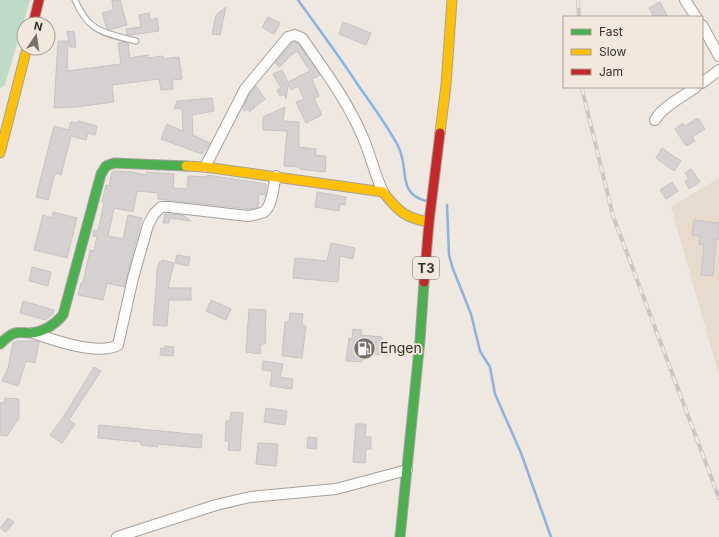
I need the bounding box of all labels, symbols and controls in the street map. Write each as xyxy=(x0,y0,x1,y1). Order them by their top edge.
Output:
north arrow xyxy=(16,16,56,56)
legend xyxy=(563,16,703,88)
text: N xyxy=(33,18,44,34)
text: Fast xyxy=(599,24,623,39)
text: Slow xyxy=(599,44,627,59)
text: Jam xyxy=(599,64,623,79)
road number: T3 xyxy=(413,257,439,279)
fuel station icon: Engen xyxy=(351,335,377,361)
place label: Engen xyxy=(380,339,422,356)

